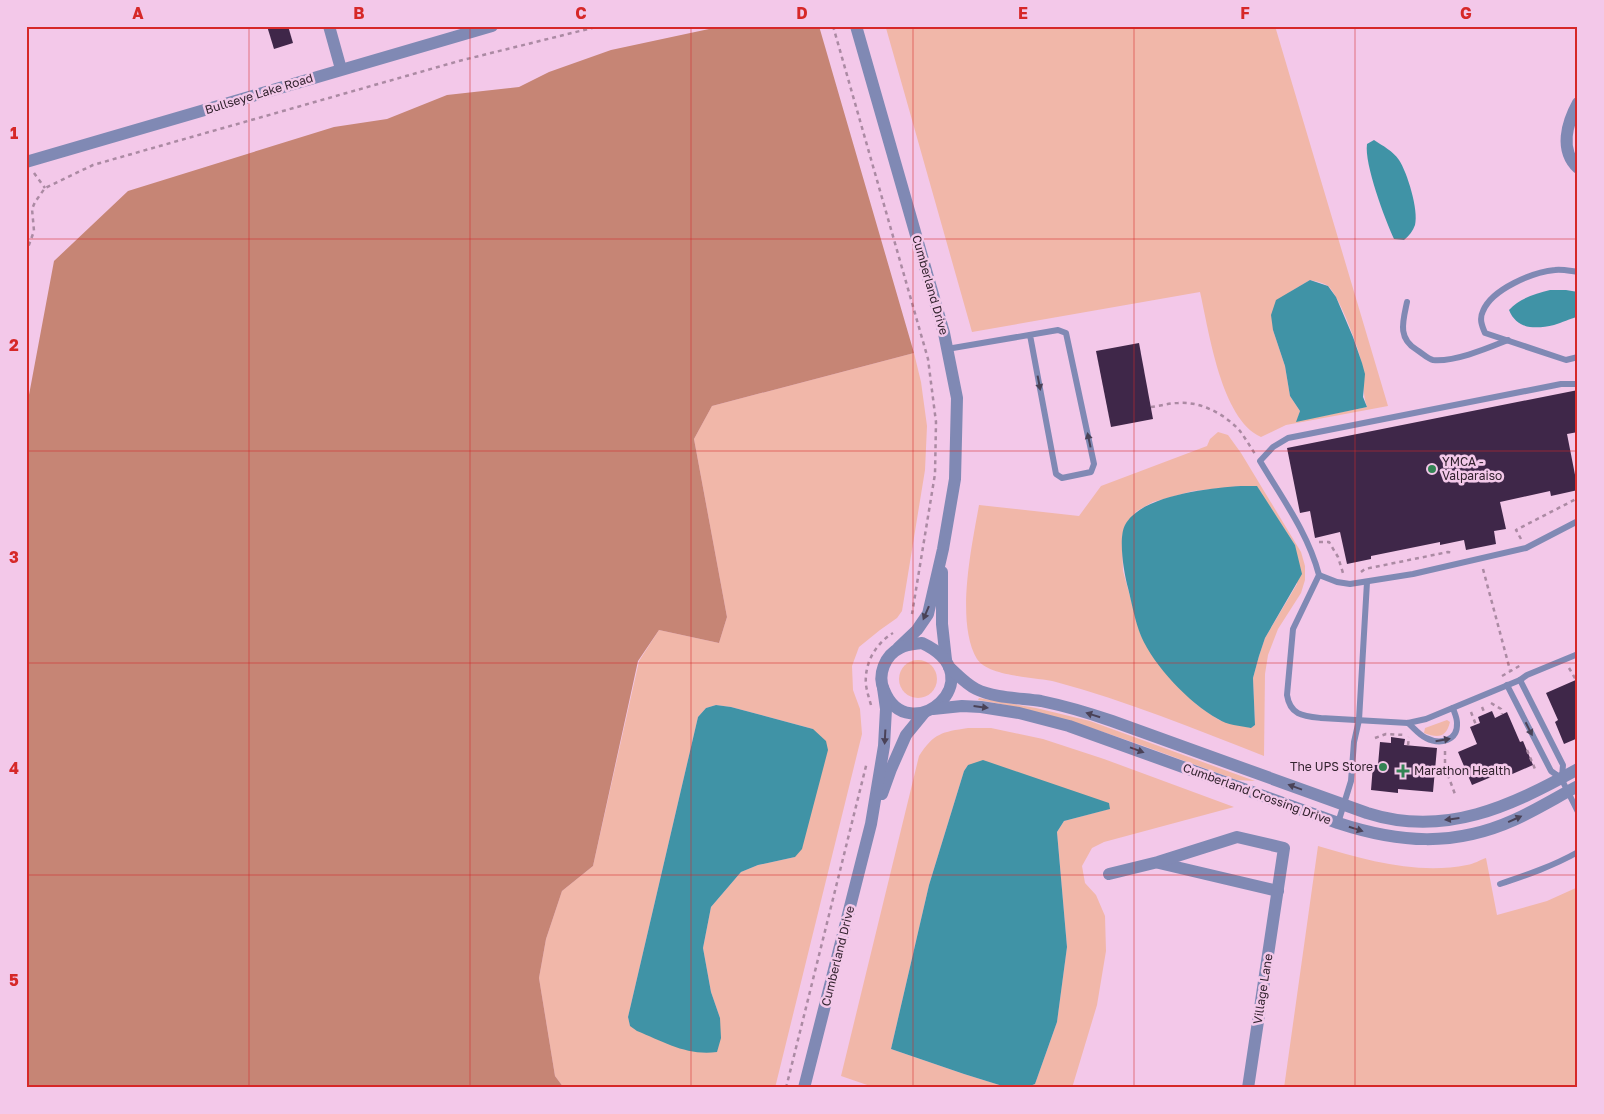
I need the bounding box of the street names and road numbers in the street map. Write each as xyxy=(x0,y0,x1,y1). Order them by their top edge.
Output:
street label: Bullseye Lake Road xyxy=(203,70,315,117)
street label: Cumberland Drive xyxy=(909,233,952,337)
street label: Cumberland Crossing Drive xyxy=(1181,760,1333,827)
street label: Cumberland Drive xyxy=(818,904,857,1008)
street label: Village Lane xyxy=(1250,953,1275,1025)

